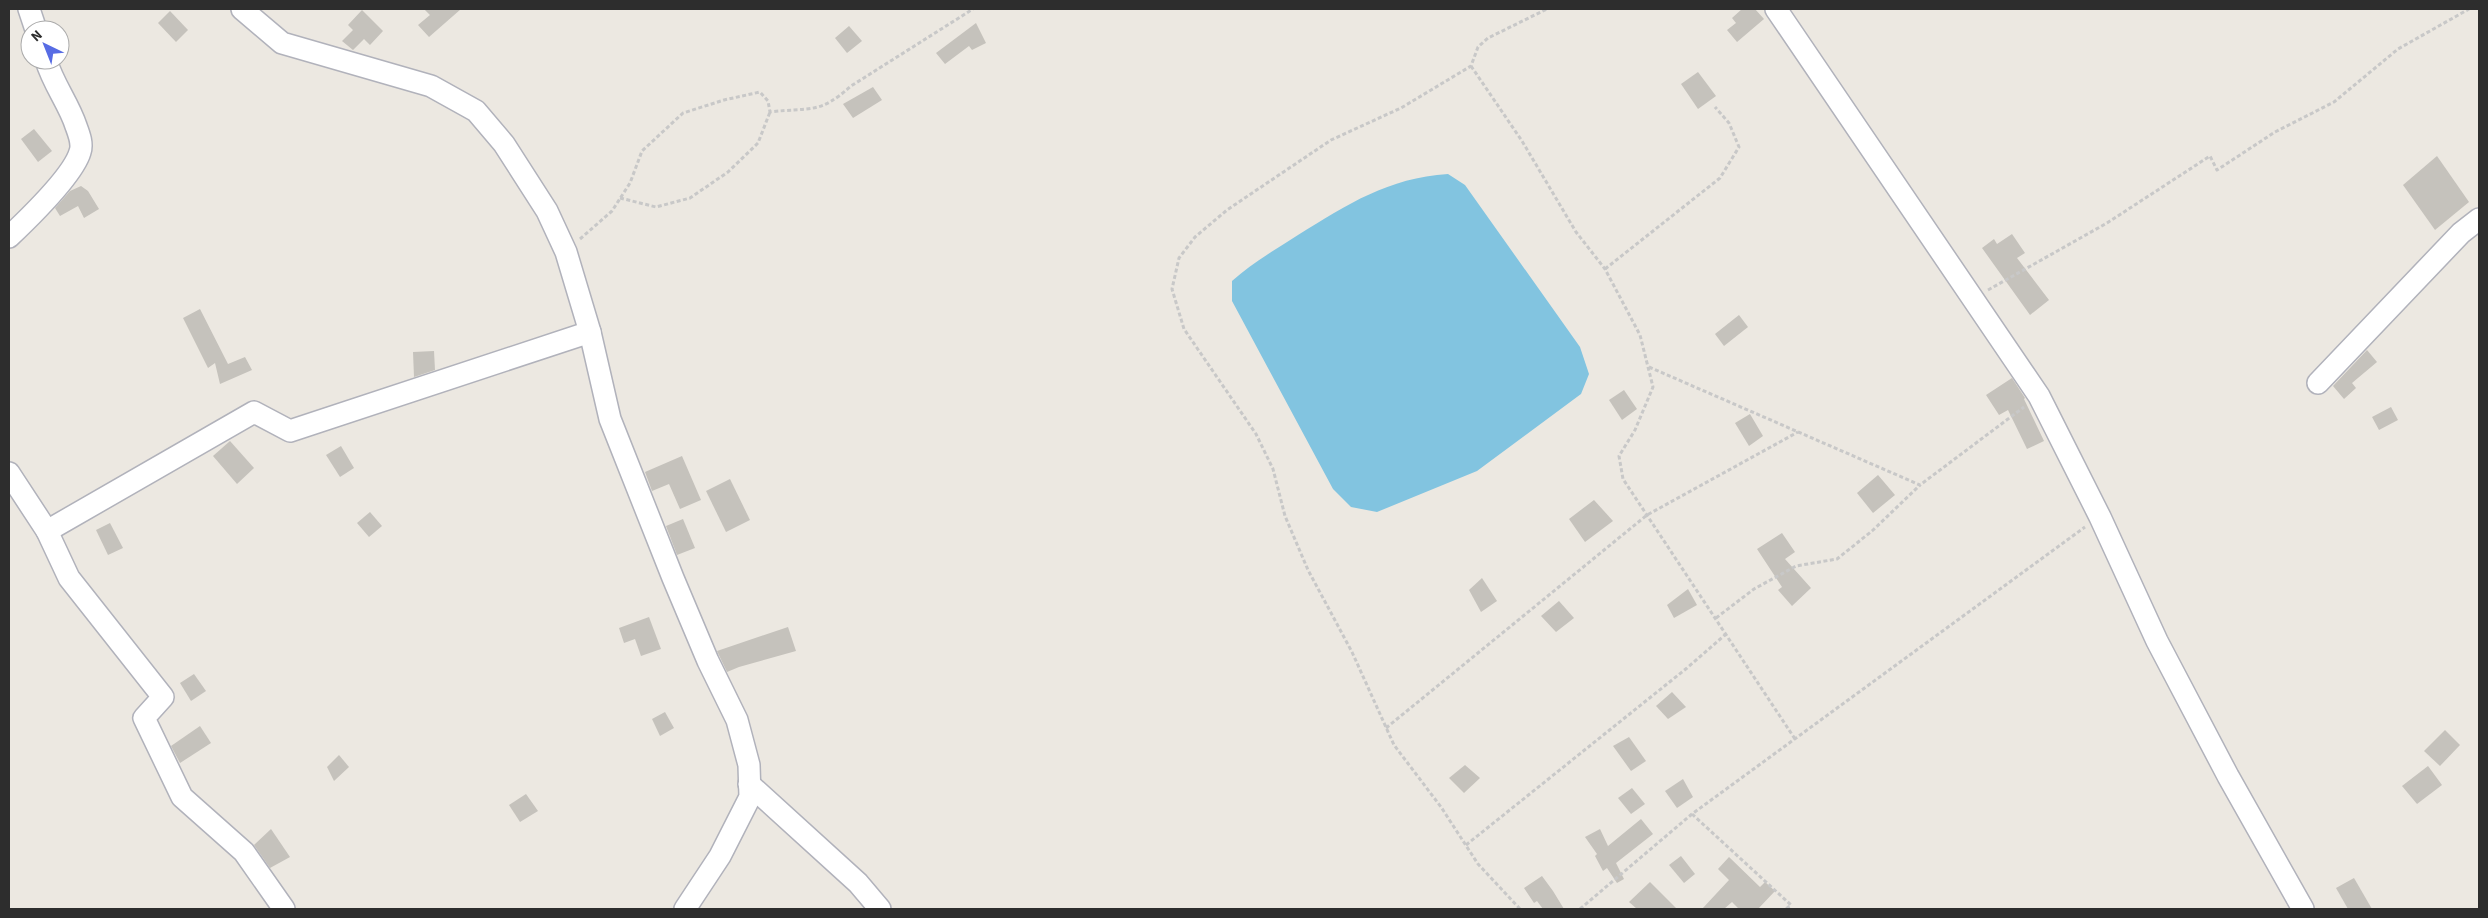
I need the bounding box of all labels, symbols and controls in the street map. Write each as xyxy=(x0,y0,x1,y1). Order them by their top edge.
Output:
north arrow xyxy=(20,20,70,70)
text: N xyxy=(27,26,47,47)

